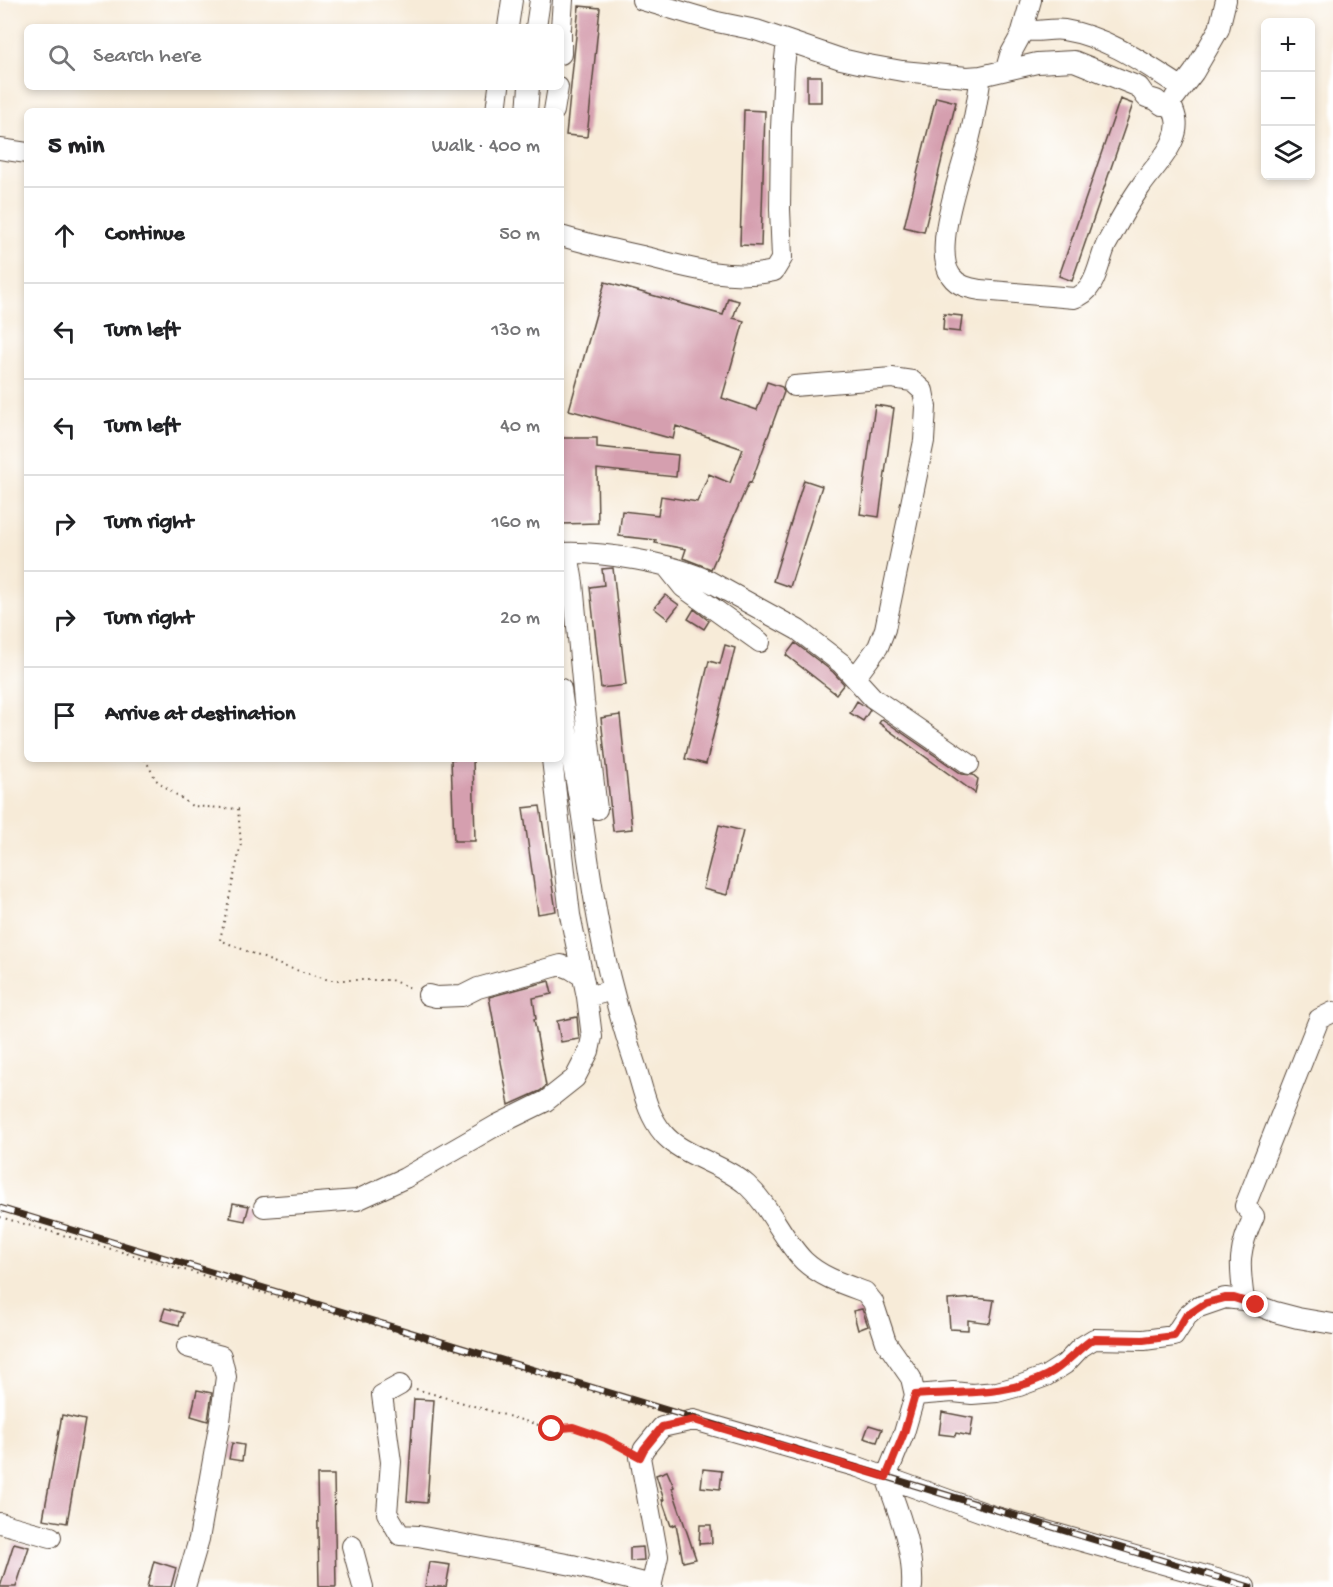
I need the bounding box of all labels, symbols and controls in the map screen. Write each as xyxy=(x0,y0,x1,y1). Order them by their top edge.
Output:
map controls xyxy=(1261,18,1315,180)
button: + xyxy=(1261,18,1315,72)
search box xyxy=(24,24,564,90)
icon: search xyxy=(45,41,78,74)
text: Search here xyxy=(93,44,201,70)
button: − xyxy=(1261,72,1315,126)
button: layers xyxy=(1261,126,1315,180)
text: 5 min xyxy=(48,132,104,163)
text: Walk · 400 m xyxy=(432,136,540,159)
icon: ahead xyxy=(48,219,81,252)
text: Continue xyxy=(105,222,185,248)
text: 50 m xyxy=(499,224,540,247)
icon: left xyxy=(48,315,81,348)
text: Turn left xyxy=(105,318,179,344)
text: 130 m xyxy=(491,320,540,343)
icon: left xyxy=(48,411,81,444)
text: Turn left xyxy=(105,414,179,440)
text: 40 m xyxy=(500,416,540,439)
icon: right xyxy=(48,507,81,540)
text: Turn right xyxy=(105,510,193,536)
text: 160 m xyxy=(491,512,540,535)
icon: right xyxy=(48,603,81,636)
text: Turn right xyxy=(105,606,193,632)
text: 20 m xyxy=(500,608,540,631)
icon: arrive xyxy=(48,699,81,732)
text: Arrive at destination xyxy=(105,702,295,728)
route end xyxy=(1242,1291,1268,1317)
route start xyxy=(538,1415,564,1441)

